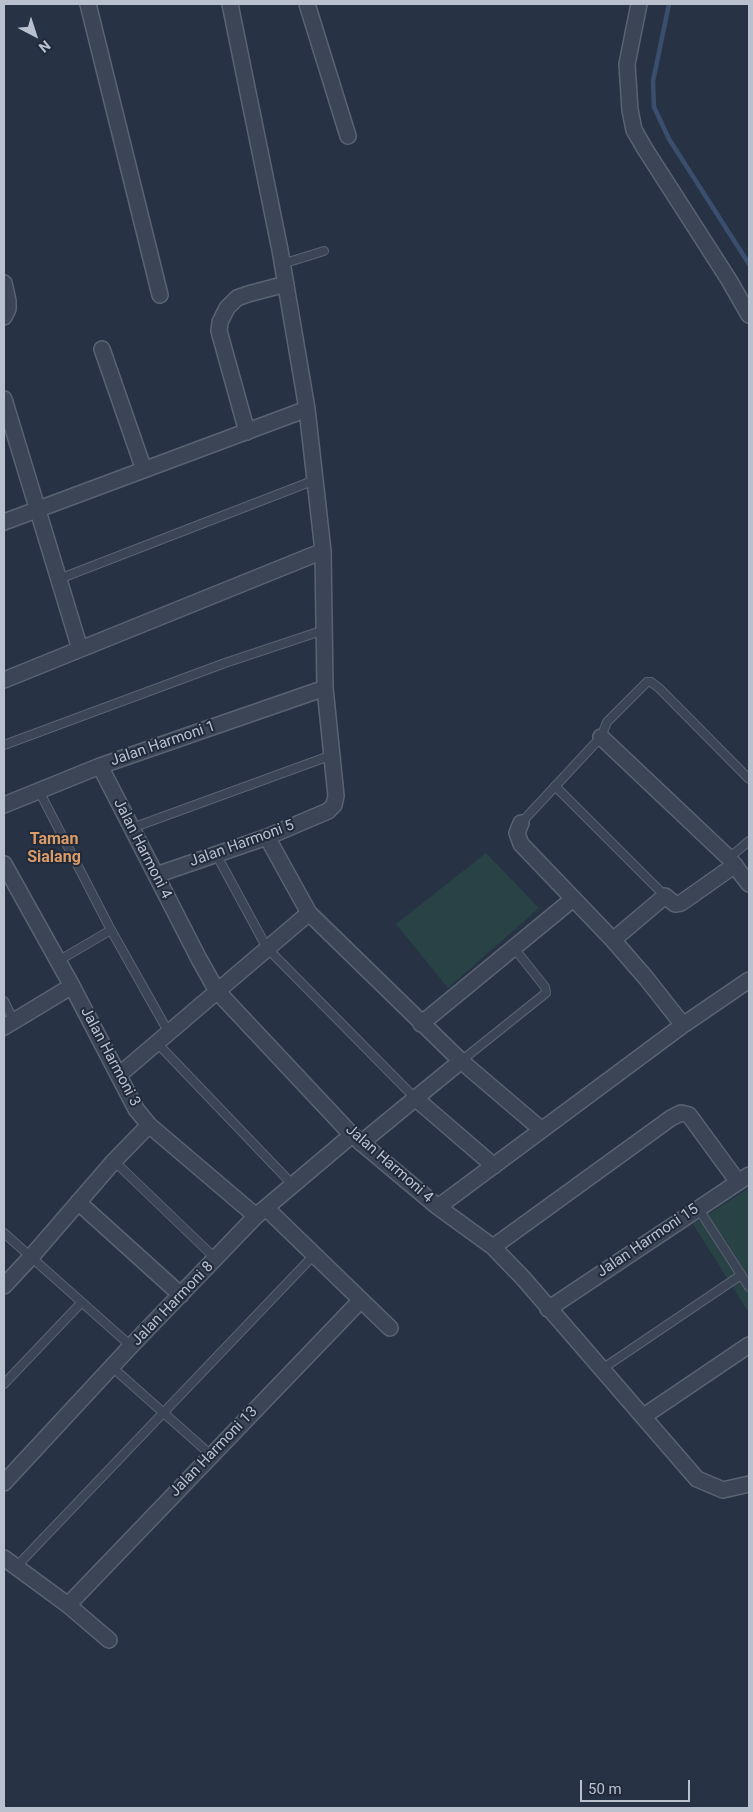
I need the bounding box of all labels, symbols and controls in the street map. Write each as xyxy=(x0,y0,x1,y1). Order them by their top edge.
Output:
north arrow xyxy=(10,10,60,60)
text: N xyxy=(36,37,54,56)
street label: Jalan Harmoni 1 xyxy=(108,718,218,770)
street label: Jalan Harmoni 4 xyxy=(109,796,175,902)
street label: Jalan Harmoni 5 xyxy=(187,817,297,871)
district label: Taman Sialang xyxy=(27,830,81,868)
street label: Jalan Harmoni 3 xyxy=(76,1004,144,1110)
street label: Jalan Harmoni 4 xyxy=(342,1121,436,1207)
street label: Jalan Harmoni 15 xyxy=(594,1200,702,1282)
street label: Jalan Harmoni 8 xyxy=(128,1258,218,1350)
street label: Jalan Harmoni 13 xyxy=(166,1403,262,1501)
scale bar xyxy=(583,1770,693,1802)
text: 50 m xyxy=(588,1780,622,1798)

